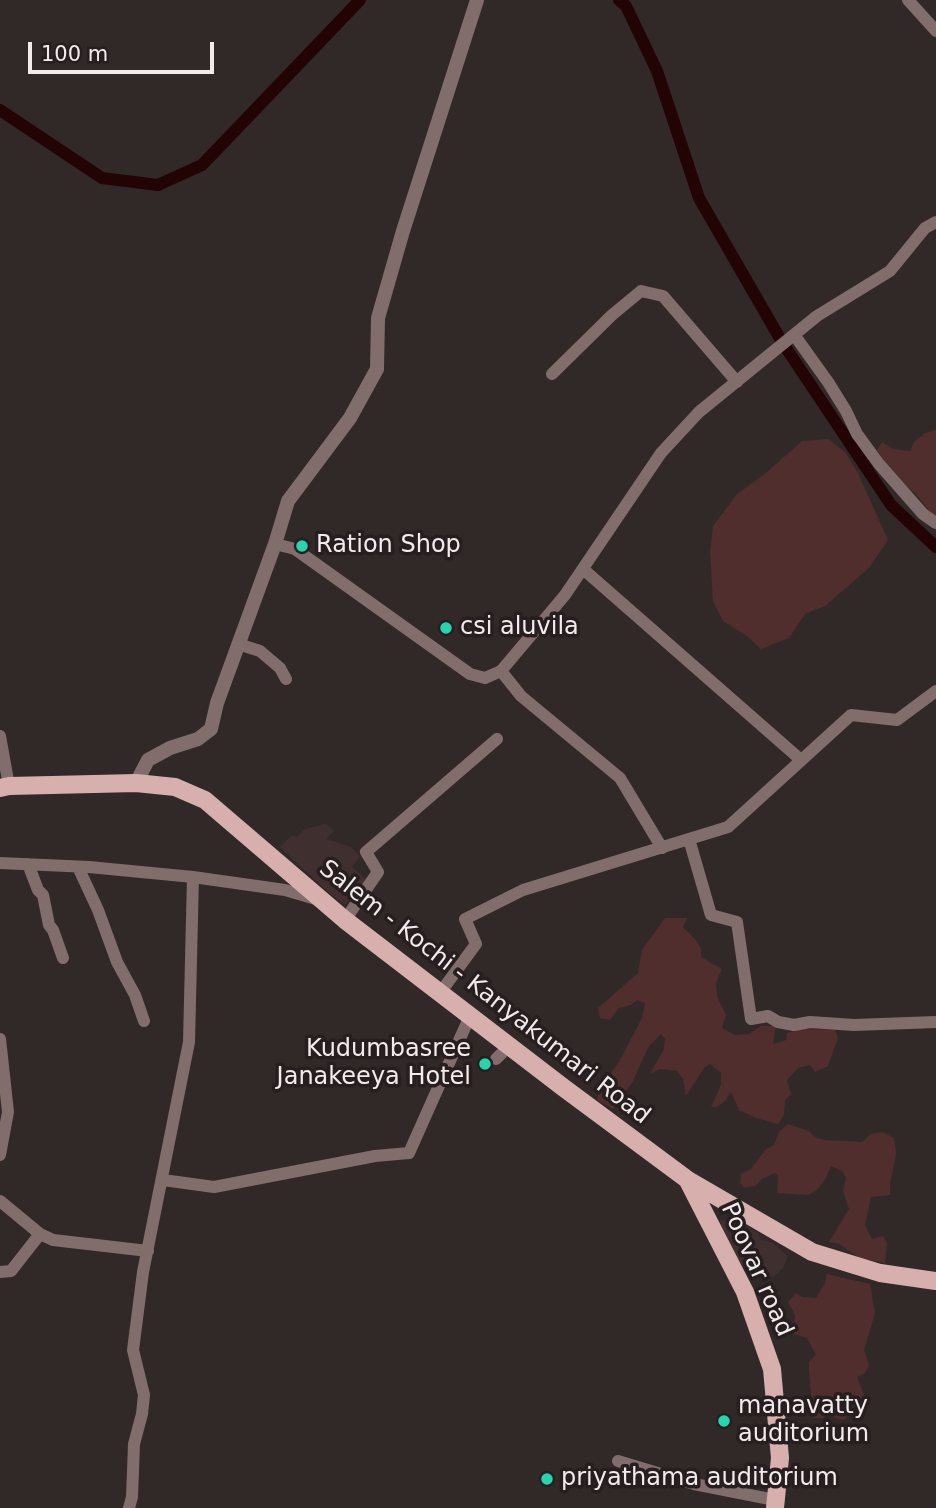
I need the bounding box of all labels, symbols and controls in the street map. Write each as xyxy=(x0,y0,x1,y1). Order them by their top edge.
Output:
scale bar xyxy=(32,28,217,72)
text: 100 m xyxy=(41,42,108,66)
place label: Ration Shop xyxy=(316,532,461,560)
marker: Ration Shop xyxy=(294,538,310,554)
place label: csi aluvila xyxy=(460,614,579,642)
marker: csi aluvila xyxy=(438,620,454,636)
street label: Salem - Kochi - Kanyakumari Road xyxy=(313,855,655,1131)
place label: Kudumbasree Janakeeya Hotel xyxy=(277,1036,471,1092)
marker: Kudumbasree Janakeeya Hotel xyxy=(477,1056,493,1072)
street label: Poovar road xyxy=(714,1199,798,1341)
place label: manavatty auditorium xyxy=(738,1393,869,1449)
marker: manavatty auditorium xyxy=(716,1413,732,1429)
place label: priyathama auditorium xyxy=(561,1465,838,1493)
marker: priyathama auditorium xyxy=(539,1471,555,1487)

